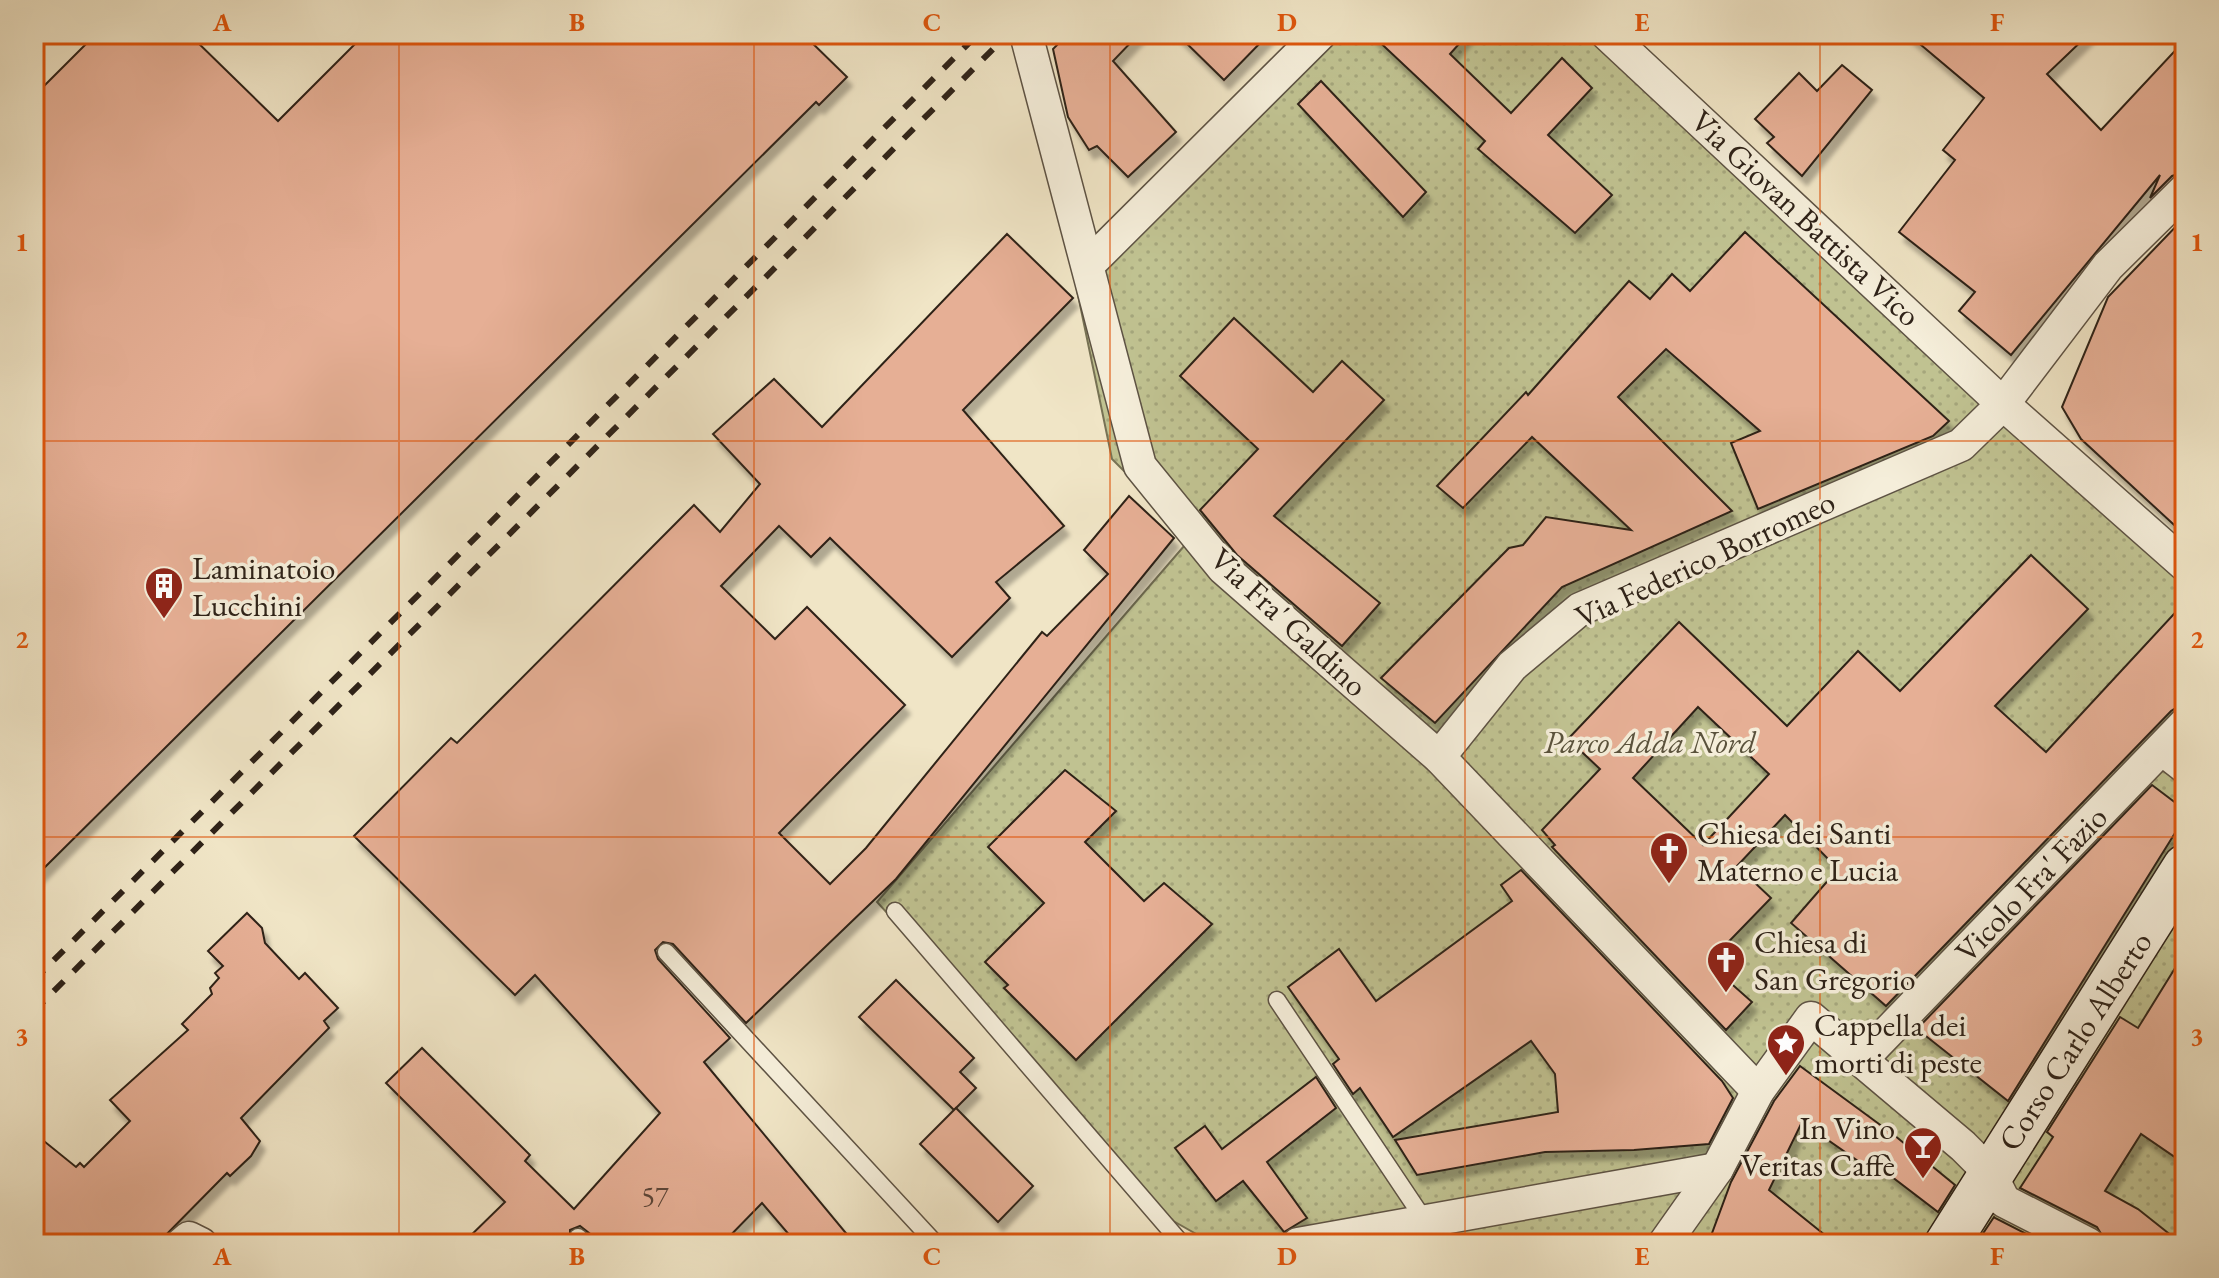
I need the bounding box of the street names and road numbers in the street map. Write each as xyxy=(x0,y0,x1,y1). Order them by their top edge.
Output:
street label: Via Giovan Battista Vico xyxy=(1682,100,1930,336)
street label: Via Federico Borromeo xyxy=(1568,480,1842,638)
street label: Via Fra' Galdino xyxy=(1201,538,1377,706)
street label: Vicolo Fra' Fazio xyxy=(1946,797,2116,971)
street label: Corso Carlo Alberto xyxy=(1988,923,2162,1159)

